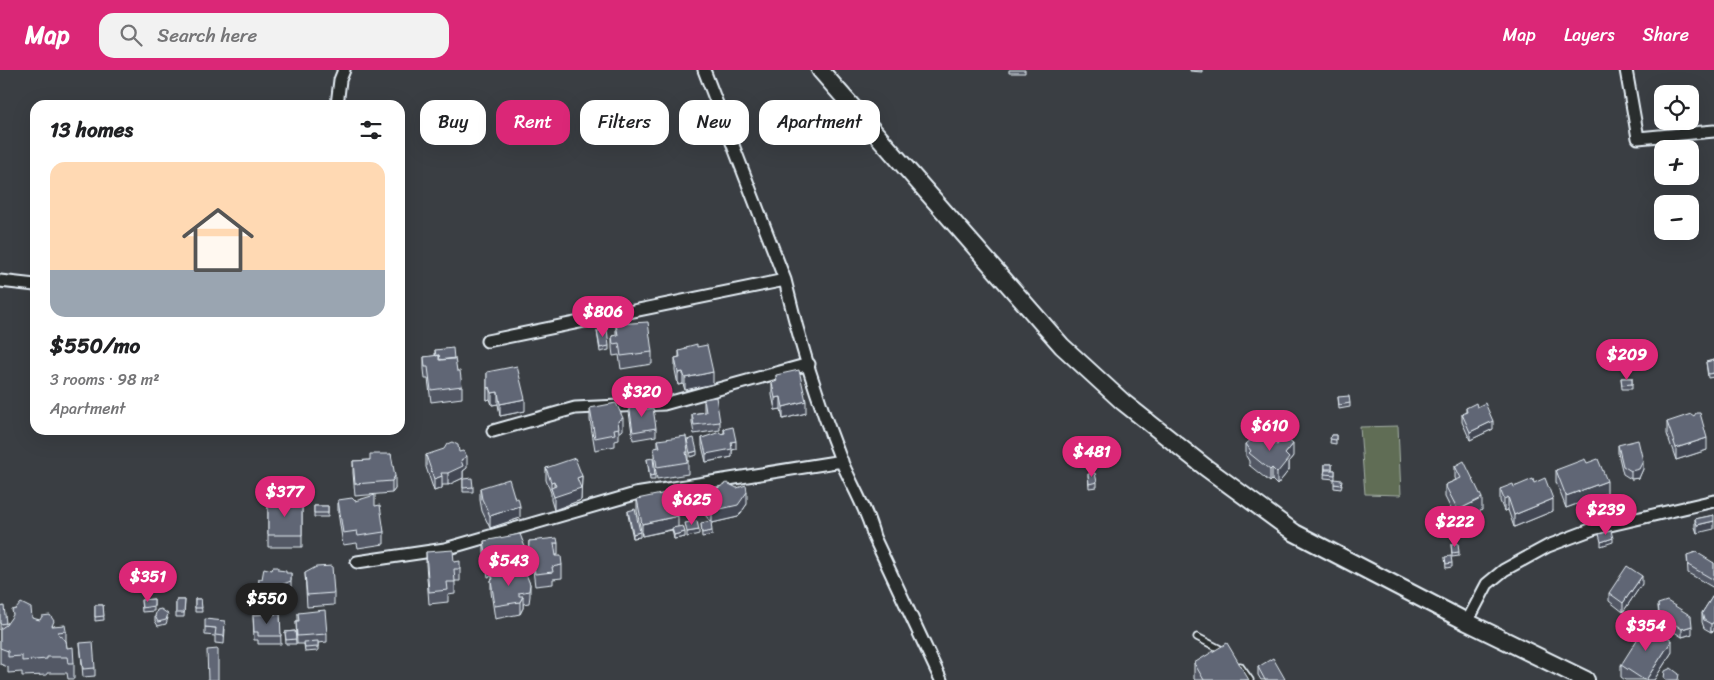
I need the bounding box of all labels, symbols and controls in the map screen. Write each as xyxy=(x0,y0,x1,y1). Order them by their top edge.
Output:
search box xyxy=(99,13,449,58)
text: Map xyxy=(25,14,69,56)
text: Search here xyxy=(157,19,257,52)
text: Map xyxy=(1503,19,1536,51)
text: Layers xyxy=(1564,19,1615,51)
text: Share xyxy=(1643,19,1689,51)
icon: search xyxy=(117,21,145,49)
map controls xyxy=(1654,85,1699,240)
button: locate xyxy=(1654,85,1699,130)
chip: Buy xyxy=(420,100,486,145)
chip: Rent xyxy=(496,100,570,145)
chip: Filters xyxy=(580,100,669,145)
chip: New xyxy=(679,100,749,145)
chip: Apartment xyxy=(759,100,880,145)
text: 13 homes xyxy=(50,111,133,149)
icon: filters xyxy=(357,116,385,144)
button: + xyxy=(1654,140,1699,185)
icon: home xyxy=(173,195,263,285)
button: − xyxy=(1654,195,1699,240)
pin: $806 xyxy=(573,296,633,338)
text: $806 xyxy=(583,297,623,326)
text: $550/mo xyxy=(50,327,140,365)
pin: $209 xyxy=(1597,338,1657,381)
text: $209 xyxy=(1607,340,1647,369)
text: 3 rooms · 98 m² xyxy=(50,365,159,394)
pin: $320 xyxy=(612,376,672,418)
text: $320 xyxy=(623,377,661,406)
text: Apartment xyxy=(50,394,126,423)
pin: $610 xyxy=(1240,410,1300,452)
text: $610 xyxy=(1252,411,1288,440)
pin: $481 xyxy=(1062,436,1122,478)
text: $481 xyxy=(1073,437,1111,466)
pin: $377 xyxy=(255,476,315,518)
text: $377 xyxy=(266,477,304,506)
pin: $625 xyxy=(662,484,722,526)
text: $625 xyxy=(673,485,711,514)
pin: $239 xyxy=(1576,494,1636,536)
text: $239 xyxy=(1587,495,1625,524)
pin: $222 xyxy=(1425,506,1485,548)
text: $222 xyxy=(1436,507,1474,536)
pin: $543 xyxy=(479,544,539,587)
text: $543 xyxy=(489,546,529,575)
pin: $351 xyxy=(118,560,178,603)
text: $351 xyxy=(130,562,166,591)
pin: $550 xyxy=(237,582,297,625)
text: $550 xyxy=(247,584,287,613)
pin: $354 xyxy=(1616,610,1676,652)
text: $354 xyxy=(1626,611,1666,640)

